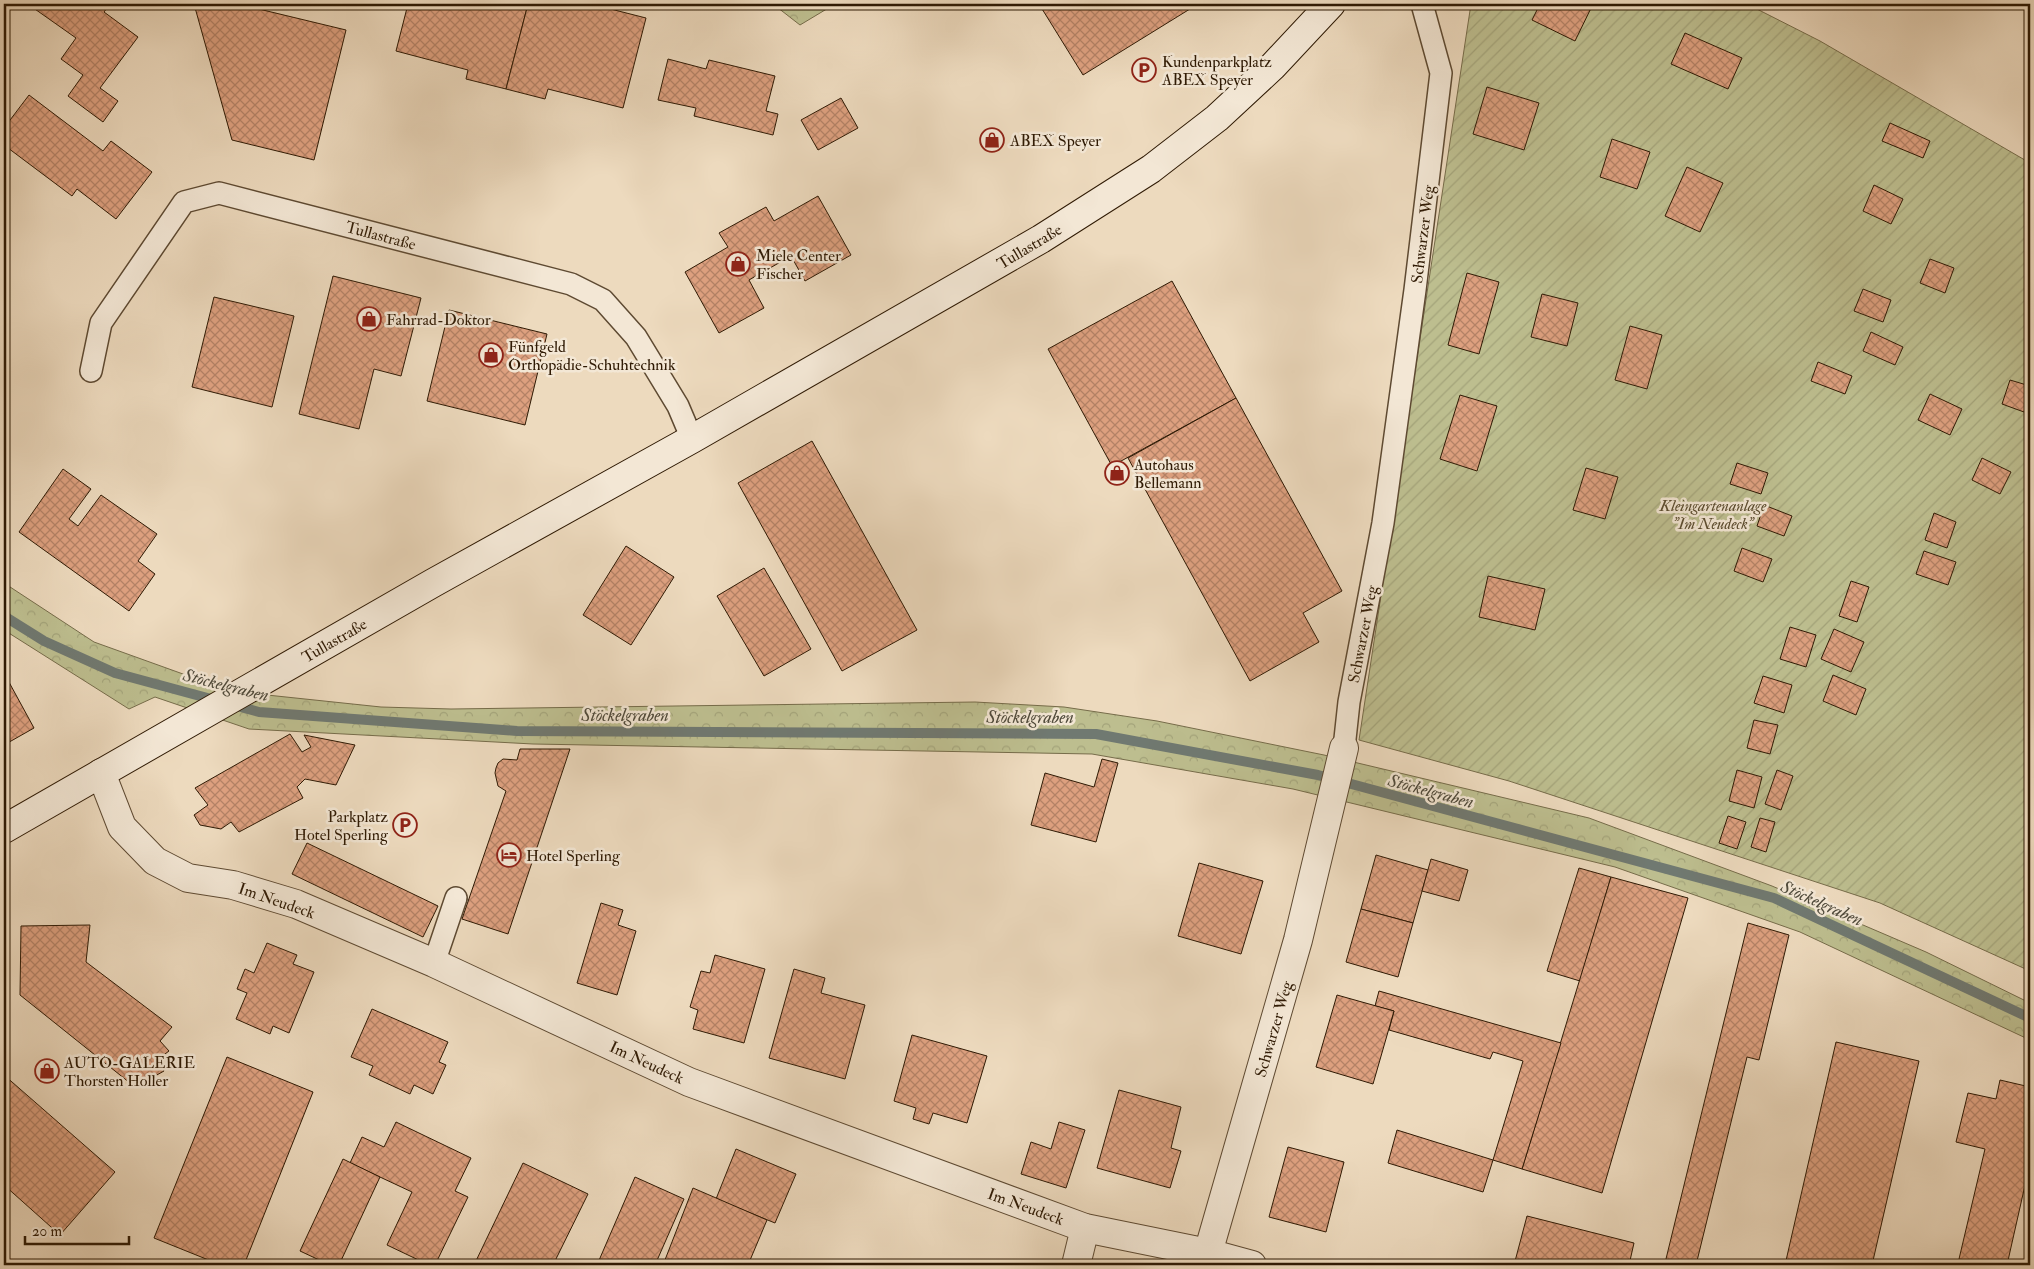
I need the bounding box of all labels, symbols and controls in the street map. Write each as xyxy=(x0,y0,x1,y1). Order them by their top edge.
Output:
place label: Kundenparkplatz ABEX Speyer xyxy=(1161,52,1272,91)
parking icon: Kundenparkplatz ABEX Speyer xyxy=(1131,57,1157,83)
shop icon: ABEX Speyer xyxy=(979,127,1005,153)
place label: ABEX Speyer xyxy=(1009,131,1101,152)
street label: Schwarzer Weg xyxy=(1407,183,1439,285)
street label: Tullastraße xyxy=(343,217,418,255)
street label: Tullastraße xyxy=(994,220,1066,274)
place label: Miele Center Fischer xyxy=(756,246,841,284)
shop icon: Miele Center Fischer xyxy=(725,251,751,277)
shop icon: Fahrrad-Doktor xyxy=(356,306,382,332)
place label: Fahrrad-Doktor xyxy=(386,310,491,330)
place label: Fünfgeld Orthopädie-Schuhtechnik xyxy=(508,337,676,376)
shop icon: Fünfgeld Orthopädie-Schuhtechnik xyxy=(478,342,504,368)
place label: Autohaus Bellemann xyxy=(1133,455,1202,493)
shop icon: Autohaus Bellemann xyxy=(1104,460,1130,486)
park label: Kleingartenanlage "Im Neudeck" xyxy=(1659,496,1767,534)
street label: Schwarzer Weg xyxy=(1344,583,1382,685)
street label: Tullastraße xyxy=(298,614,371,667)
water label: Stöckelgraben xyxy=(180,663,271,707)
water label: Stöckelgraben xyxy=(580,704,669,727)
water label: Stöckelgraben xyxy=(985,706,1074,729)
water label: Stöckelgraben xyxy=(1385,769,1476,814)
place label: Parkplatz Hotel Sperling xyxy=(294,807,389,846)
parking icon: Parkplatz Hotel Sperling xyxy=(392,812,418,838)
hotel icon: Hotel Sperling xyxy=(496,842,522,868)
place label: Hotel Sperling xyxy=(526,846,621,867)
water label: Stöckelgraben xyxy=(1776,875,1867,932)
street label: Im Neudeck xyxy=(236,878,318,924)
street label: Schwarzer Weg xyxy=(1251,978,1298,1080)
street label: Im Neudeck xyxy=(606,1037,687,1089)
place label: AUTO-GALERIE Thorsten Holler xyxy=(63,1053,195,1091)
shop icon: AUTO-GALERIE Thorsten Holler xyxy=(34,1058,60,1084)
street label: Im Neudeck xyxy=(985,1184,1067,1230)
scale bar xyxy=(25,1214,129,1246)
text: 20 m xyxy=(32,1222,62,1241)

